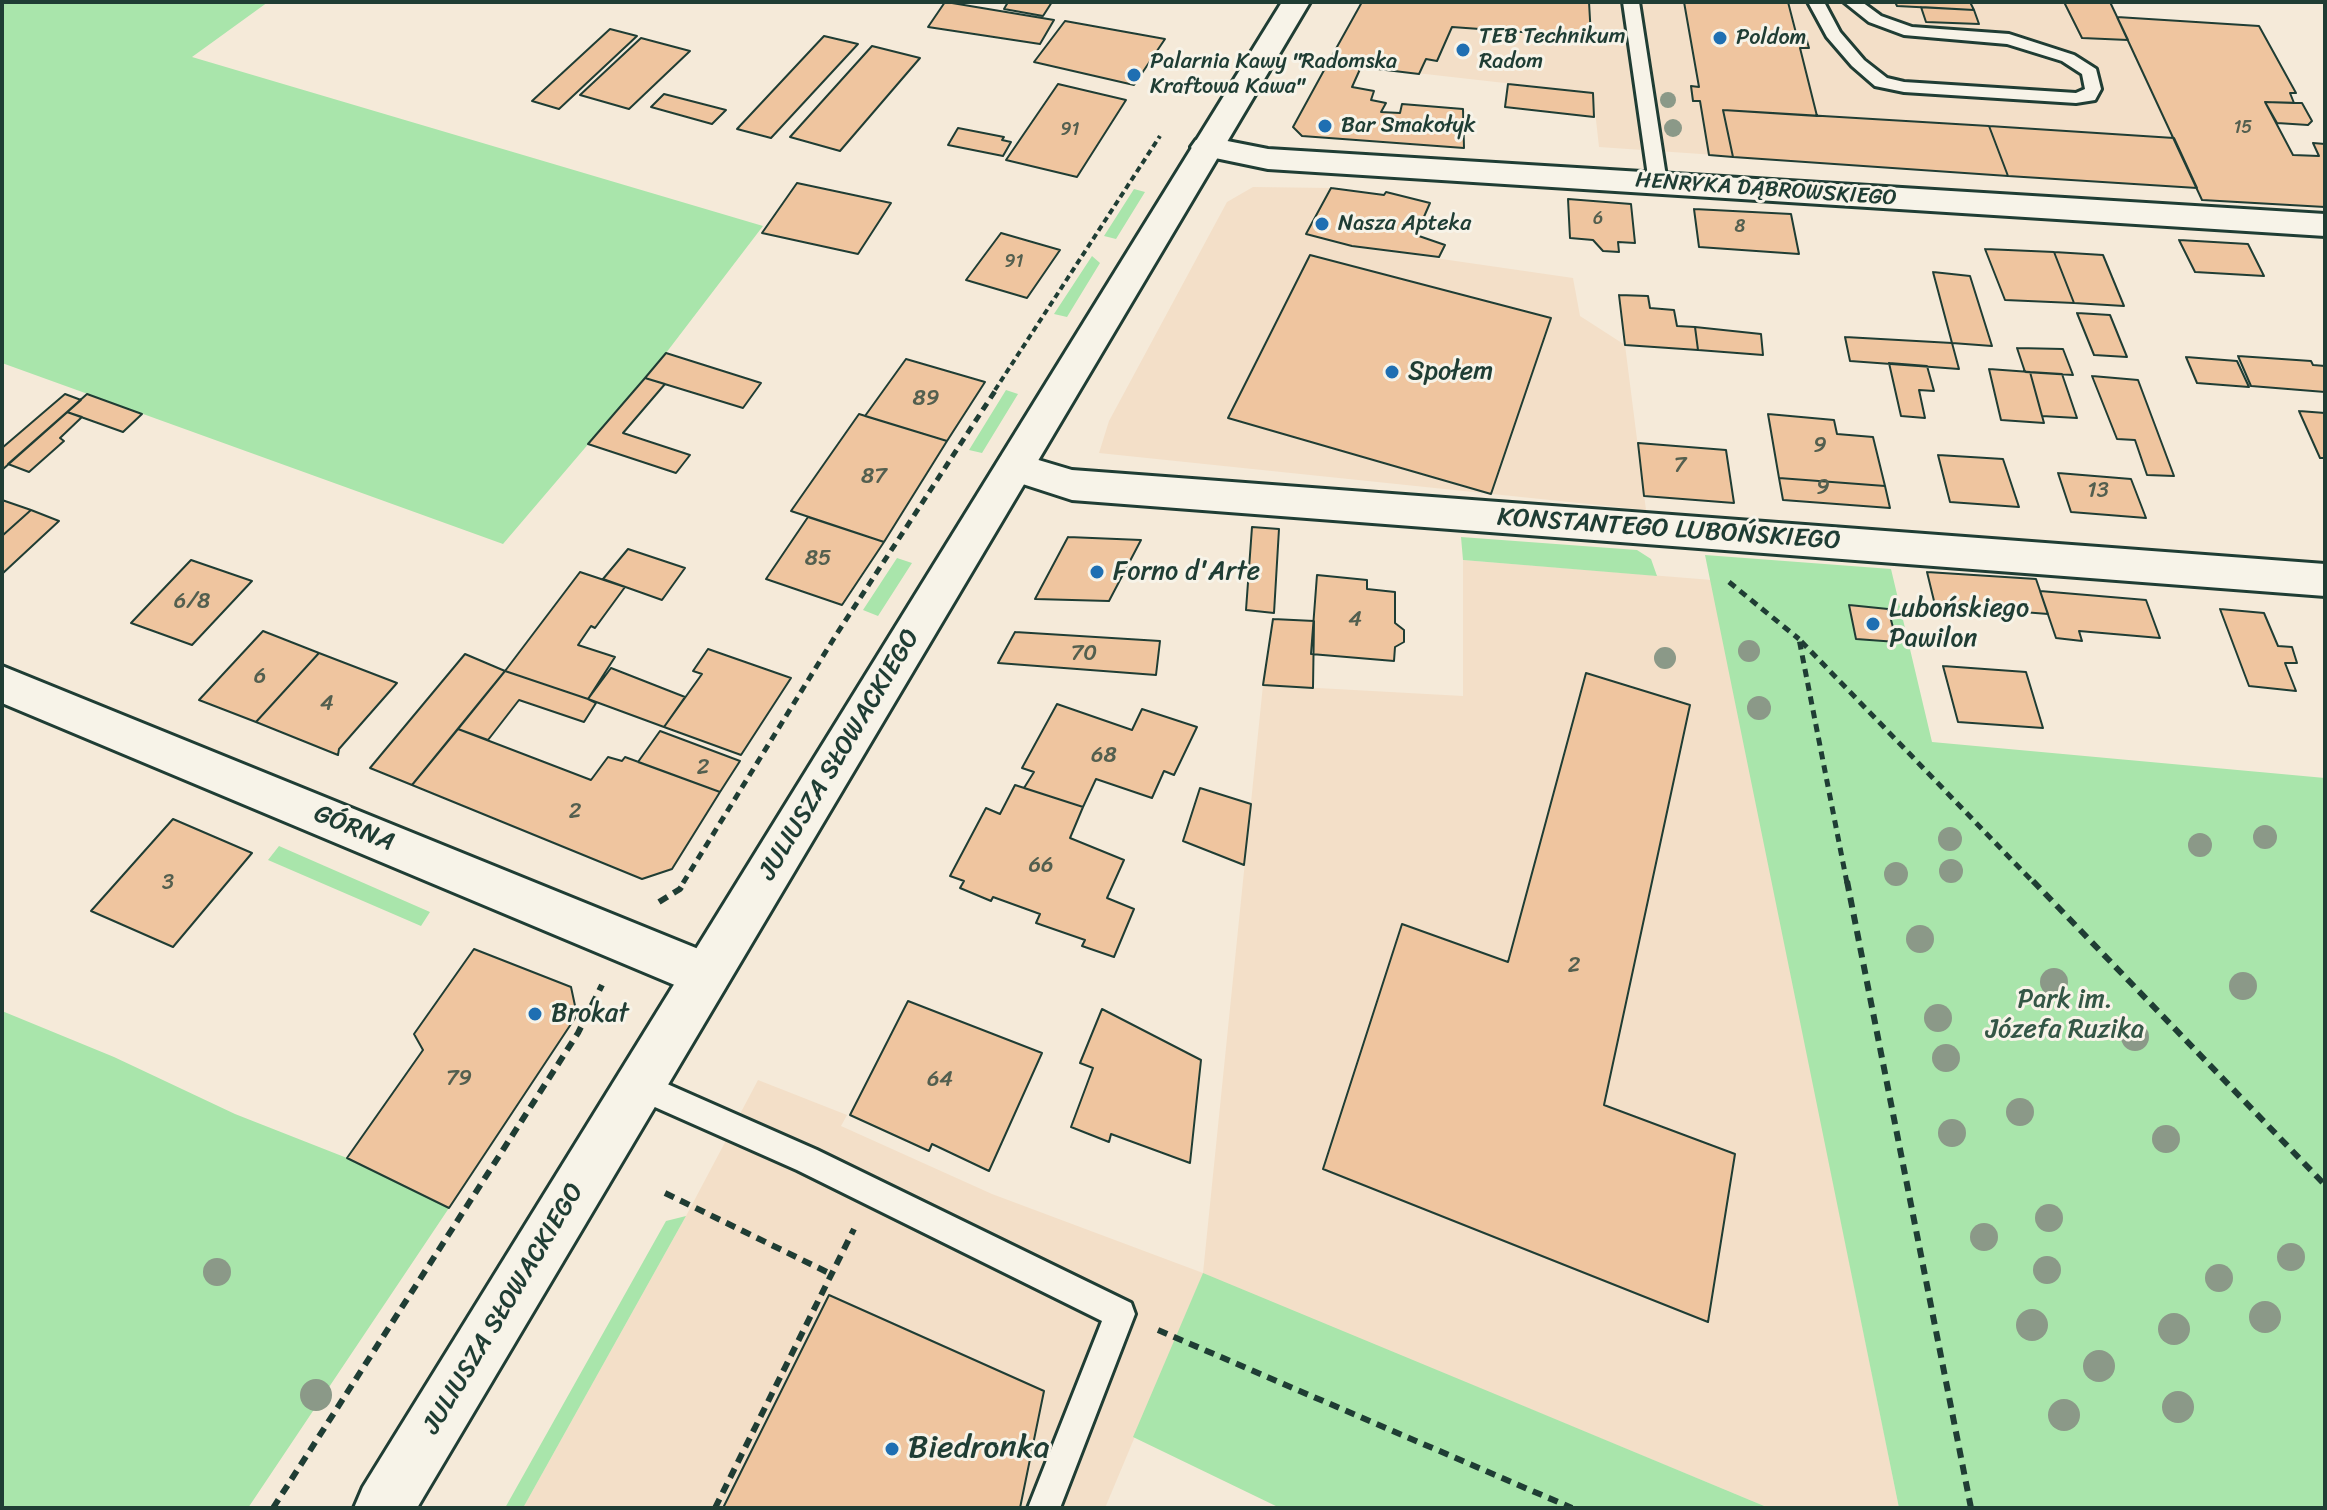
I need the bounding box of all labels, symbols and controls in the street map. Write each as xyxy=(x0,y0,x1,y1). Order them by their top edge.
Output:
place label: TEB Technikum Radom xyxy=(1479,24,1626,76)
place label: Poldom xyxy=(1736,25,1806,51)
marker: Poldom xyxy=(1711,29,1729,47)
marker: TEB Technikum Radom xyxy=(1454,41,1472,59)
place label: Palarnia Kawy "Radomska Kraftowa Kawa" xyxy=(1150,49,1397,100)
marker: Palarnia Kawy "Radomska Kraftowa Kawa" xyxy=(1125,66,1143,84)
place label: Bar Smakołyk xyxy=(1341,113,1475,139)
marker: Bar Smakołyk xyxy=(1316,117,1334,135)
house number: 15 xyxy=(2234,117,2252,139)
house number: 91 xyxy=(1061,119,1079,141)
street label: HENRYKA DĄBROWSKIEGO xyxy=(1635,168,1897,212)
house number: 6 xyxy=(1593,208,1603,230)
place label: Nasza Apteka xyxy=(1338,211,1471,237)
marker: Nasza Apteka xyxy=(1313,215,1331,233)
house number: 8 xyxy=(1735,216,1745,238)
house number: 91 xyxy=(1005,251,1023,273)
place label: Społem xyxy=(1408,356,1493,388)
marker: Społem xyxy=(1383,363,1401,381)
house number: 89 xyxy=(913,386,939,412)
house number: 9 xyxy=(1813,433,1827,459)
house number: 7 xyxy=(1674,453,1686,479)
house number: 87 xyxy=(861,464,887,490)
house number: 9 xyxy=(1816,475,1830,501)
house number: 13 xyxy=(2087,478,2109,504)
street label: KONSTANTEGO LUBOŃSKIEGO xyxy=(1496,502,1842,558)
house number: 85 xyxy=(805,546,831,572)
place label: Forno d'Arte xyxy=(1113,556,1260,588)
marker: Forno d'Arte xyxy=(1088,563,1106,581)
house number: 6/8 xyxy=(174,589,210,615)
place label: Lubońskiego Pawilon xyxy=(1889,593,2029,654)
house number: 4 xyxy=(1348,607,1362,633)
marker: Lubońskiego Pawilon xyxy=(1864,615,1882,633)
street label: JULIUSZA SŁOWACKIEGO xyxy=(753,624,927,886)
house number: 70 xyxy=(1071,641,1097,667)
house number: 6 xyxy=(254,664,266,690)
house number: 4 xyxy=(320,691,334,717)
house number: 68 xyxy=(1091,743,1117,769)
house number: 2 xyxy=(697,755,709,781)
street label: GÓRNA xyxy=(309,799,399,859)
house number: 2 xyxy=(569,799,581,825)
house number: 66 xyxy=(1029,853,1053,879)
house number: 3 xyxy=(162,870,174,896)
house number: 2 xyxy=(1568,953,1580,979)
park label: Park im. Józefa Ruzika xyxy=(1986,984,2144,1046)
place label: Brokat xyxy=(551,998,629,1030)
marker: Brokat xyxy=(526,1005,544,1023)
house number: 79 xyxy=(446,1066,472,1092)
house number: 64 xyxy=(927,1067,953,1093)
street label: JULIUSZA SŁOWACKIEGO xyxy=(417,1178,591,1440)
place label: Biedronka xyxy=(908,1430,1050,1468)
marker: Biedronka xyxy=(883,1440,901,1458)

